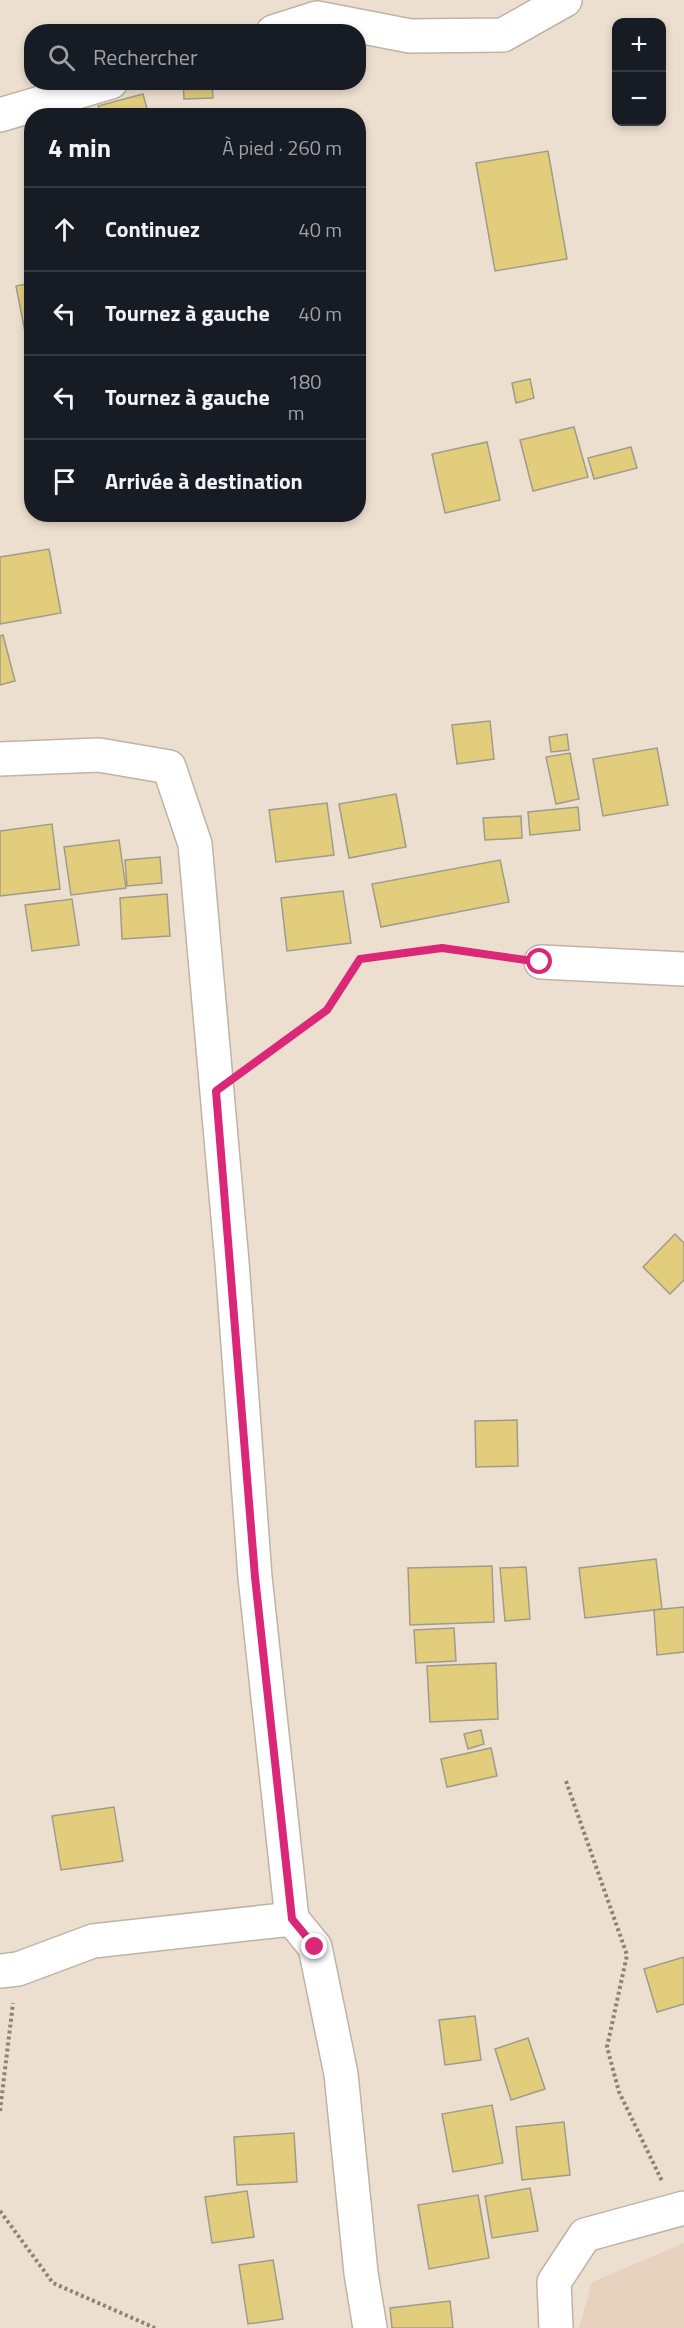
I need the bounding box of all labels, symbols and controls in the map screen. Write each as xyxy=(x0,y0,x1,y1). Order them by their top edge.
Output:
map controls xyxy=(612,18,666,126)
button: + xyxy=(612,18,666,72)
search box xyxy=(24,24,366,90)
text: Rechercher xyxy=(93,40,198,74)
icon: search xyxy=(45,41,78,74)
button: − xyxy=(612,72,666,126)
text: 4 min xyxy=(48,128,111,167)
text: À pied · 260 m xyxy=(222,132,342,163)
text: Continuez xyxy=(105,212,200,246)
icon: ahead xyxy=(48,213,81,246)
text: 40 m xyxy=(298,214,342,245)
text: Tournez à gauche xyxy=(105,296,270,330)
icon: left xyxy=(48,297,81,330)
text: 40 m xyxy=(298,298,342,329)
text: 180 m xyxy=(288,366,321,428)
text: Tournez à gauche xyxy=(105,380,270,414)
icon: left xyxy=(48,381,81,414)
text: Arrivée à destination xyxy=(105,464,303,498)
icon: arrive xyxy=(48,465,81,498)
route start xyxy=(526,948,552,974)
route end xyxy=(301,1933,327,1959)

